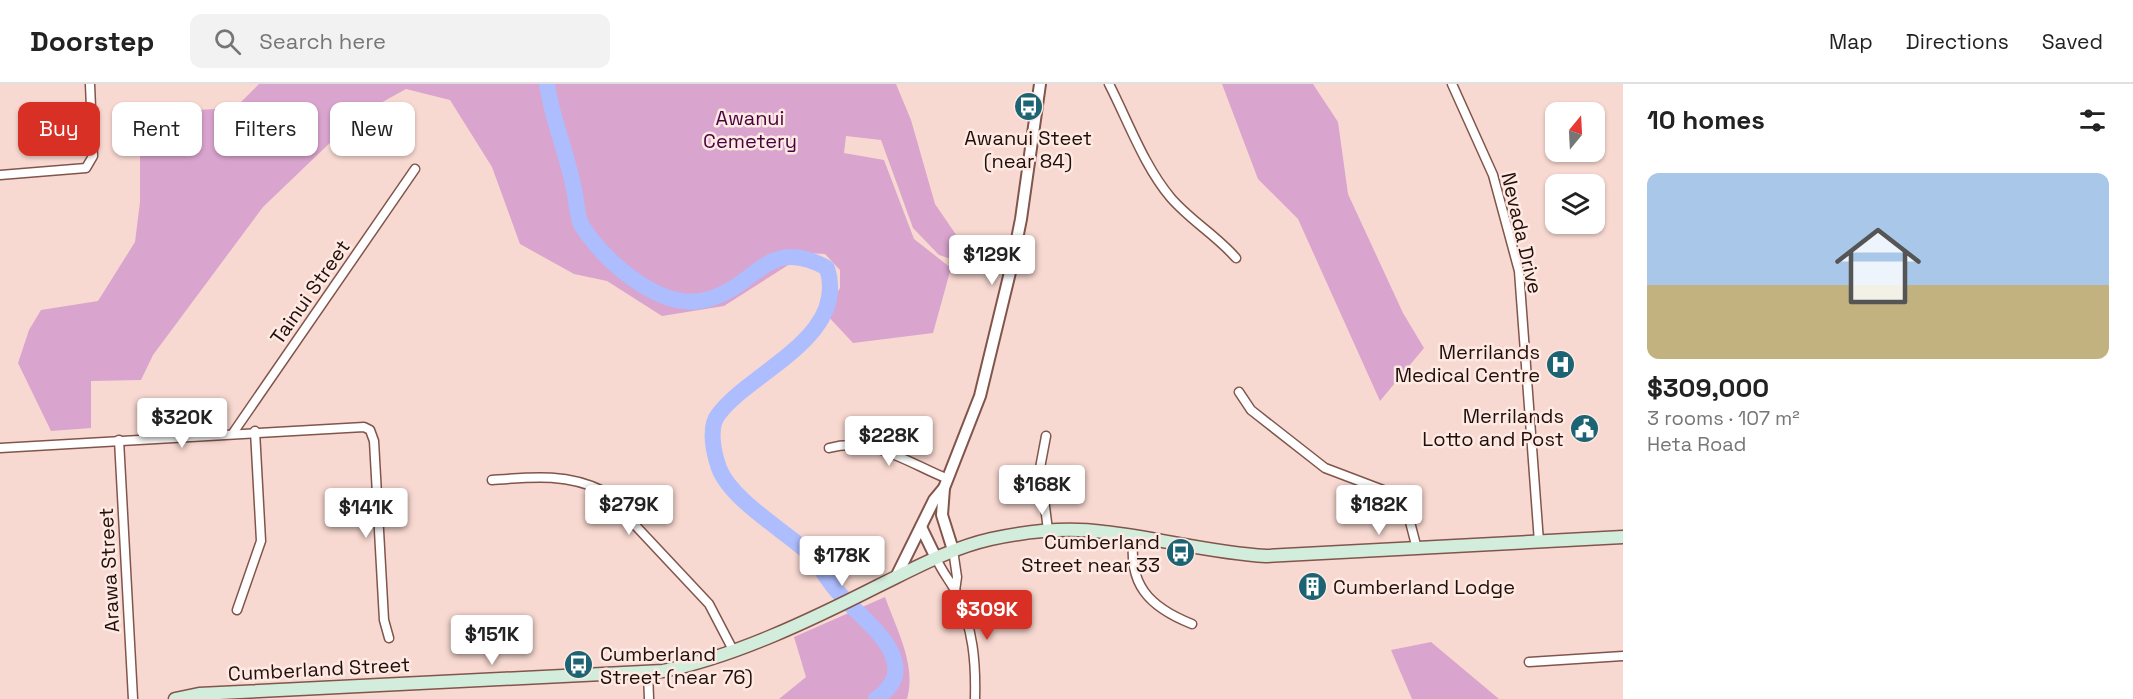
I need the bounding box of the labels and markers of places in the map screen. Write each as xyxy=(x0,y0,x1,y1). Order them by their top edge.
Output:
bus stop icon: Awanui Steet (near 84) xyxy=(1012,91,1044,123)
place label: Awanui Steet (near 84) xyxy=(964,125,1092,174)
pin: $129K xyxy=(950,235,1034,286)
place label: Merrilands Medical Centre xyxy=(1395,339,1540,388)
hospital icon: Merrilands Medical Centre xyxy=(1545,348,1577,380)
pin: $320K xyxy=(140,398,224,449)
place label: Merrilands Lotto and Post xyxy=(1422,403,1564,452)
public building icon: Merrilands Lotto and Post xyxy=(1569,412,1601,444)
pin: $228K xyxy=(847,416,931,467)
pin: $168K xyxy=(1000,465,1084,516)
pin: $279K xyxy=(587,485,671,536)
pin: $182K xyxy=(1337,485,1421,536)
pin: $141K xyxy=(324,488,408,539)
place label: Cumberland Street near 33 xyxy=(1021,529,1160,578)
pin: $178K xyxy=(800,536,884,587)
bus stop icon: Cumberland Street near 33 xyxy=(1165,537,1197,569)
building icon: Cumberland Lodge xyxy=(1296,571,1328,603)
place label: Cumberland Lodge xyxy=(1333,574,1515,600)
pin: $309K xyxy=(945,590,1029,641)
pin: $151K xyxy=(450,615,534,666)
place label: Cumberland Street (near 76) xyxy=(600,641,753,690)
bus stop icon: Cumberland Street (near 76) xyxy=(563,649,595,681)

